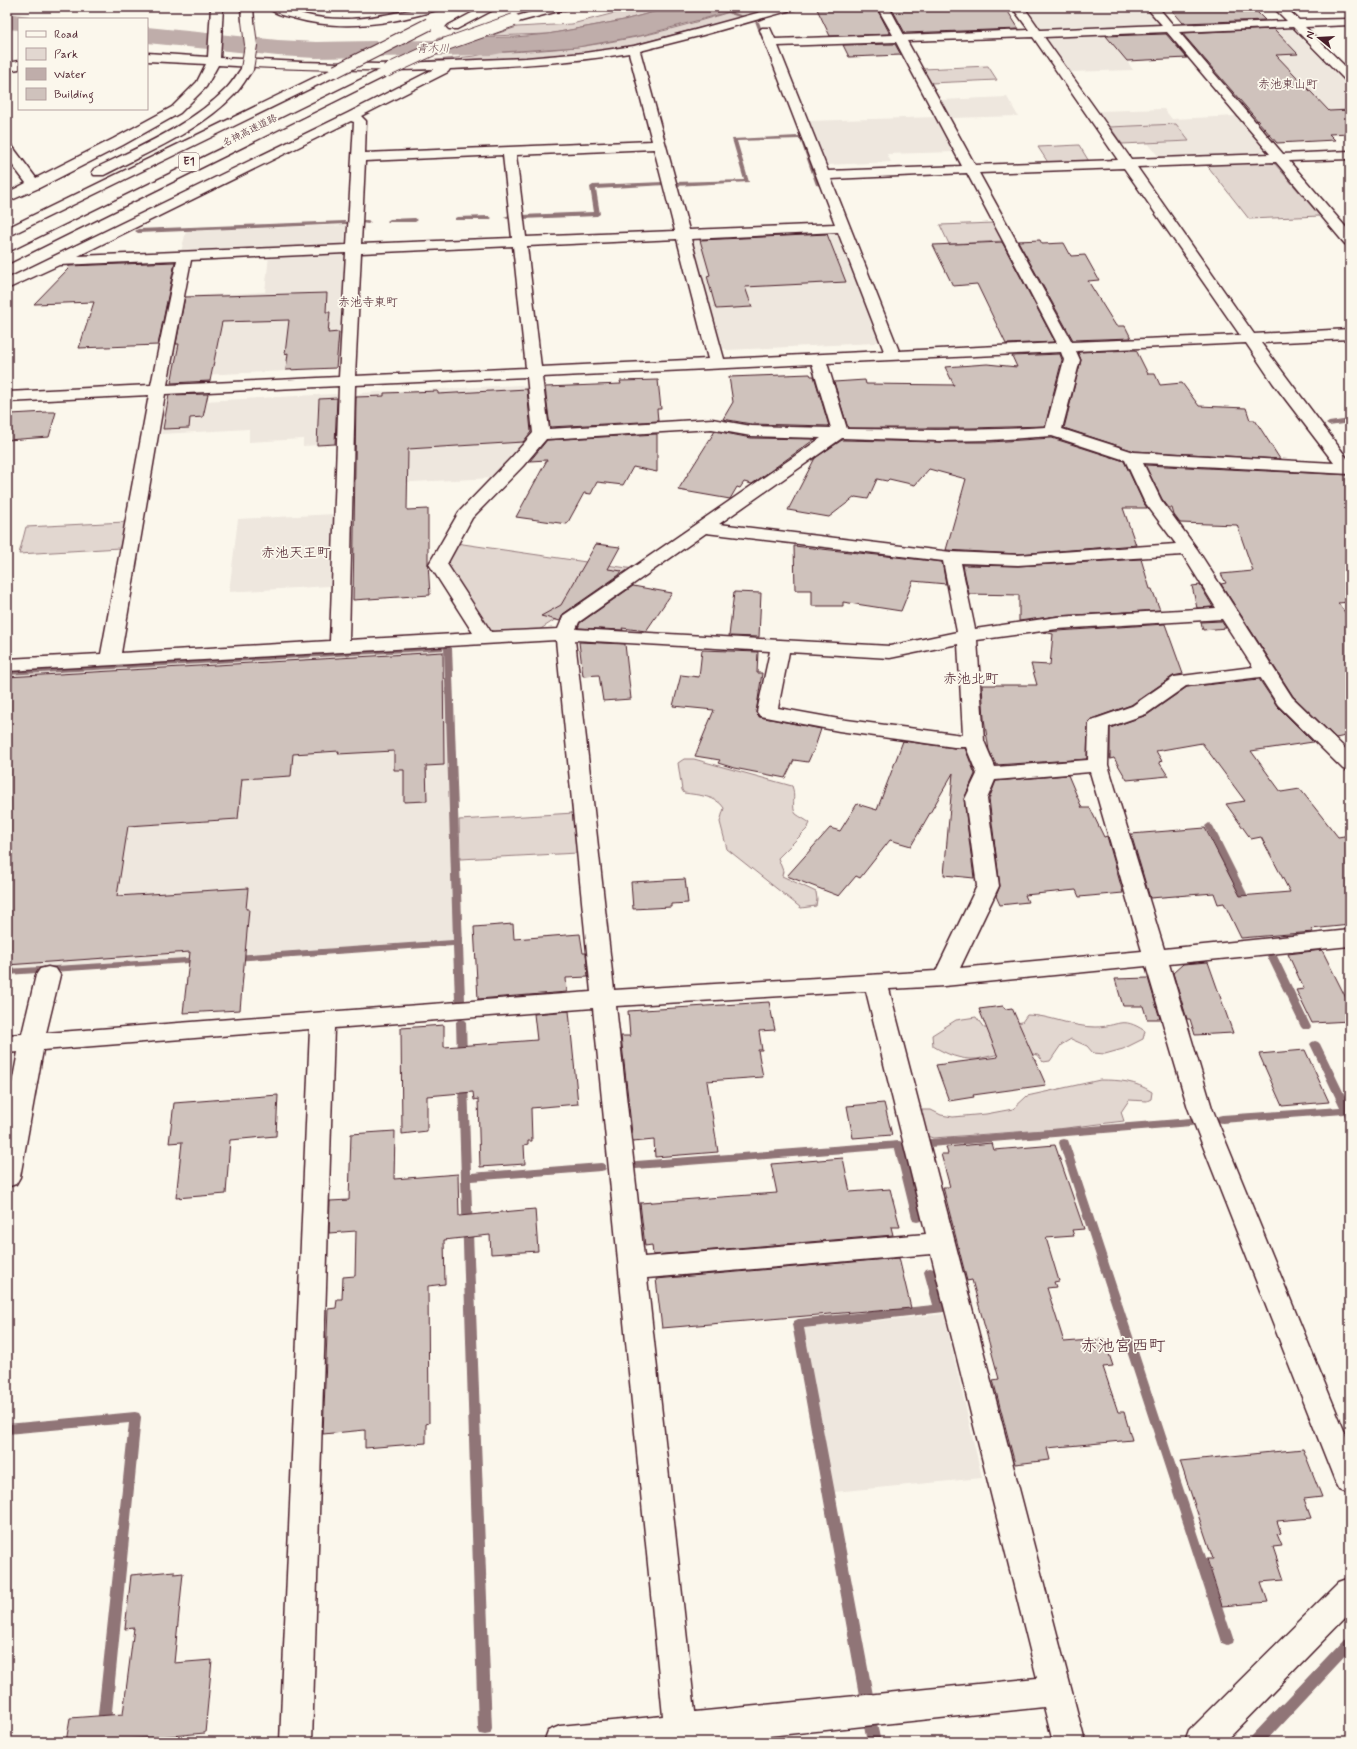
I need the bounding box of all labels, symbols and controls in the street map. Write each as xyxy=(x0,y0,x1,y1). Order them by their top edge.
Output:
legend xyxy=(18,18,148,110)
north arrow xyxy=(1299,18,1339,58)
text: Road xyxy=(54,27,78,43)
text: N xyxy=(1303,30,1318,41)
water label: 青木川 xyxy=(416,42,450,56)
text: Park xyxy=(54,47,78,63)
text: Water xyxy=(54,67,86,83)
district label: 赤池東山町 xyxy=(1258,77,1318,93)
text: Building xyxy=(54,87,94,104)
street label: 名神高速道路 xyxy=(220,112,280,150)
road number: E1 xyxy=(179,153,199,171)
district label: 赤池寺東町 xyxy=(338,295,398,311)
district label: 赤池天王町 xyxy=(261,544,331,562)
district label: 赤池北町 xyxy=(943,670,999,688)
district label: 赤池宮西町 xyxy=(1081,1335,1166,1357)

